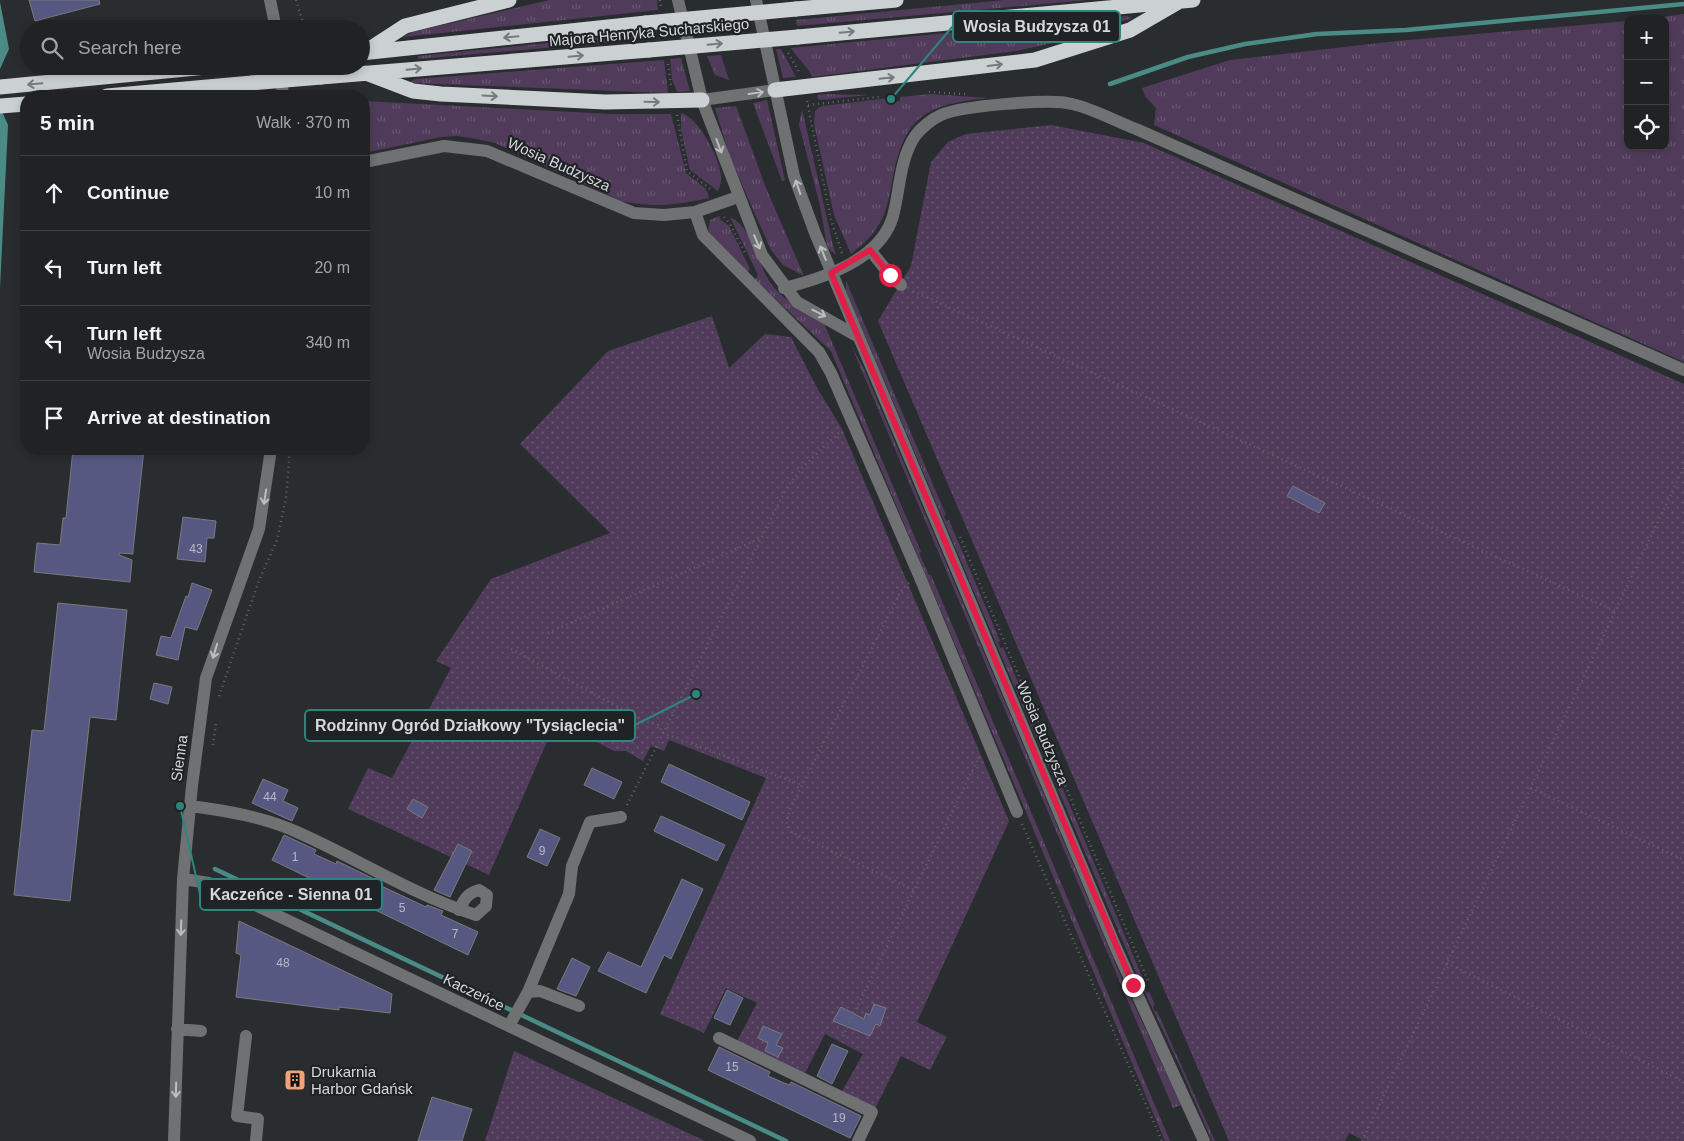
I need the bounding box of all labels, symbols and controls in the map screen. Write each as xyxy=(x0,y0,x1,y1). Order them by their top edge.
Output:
callout: Wosia Budzysza 01 xyxy=(953,11,1120,42)
street label: Majora Henryka Sucharskiego xyxy=(548,15,750,49)
map controls xyxy=(1624,15,1669,150)
button: + xyxy=(1624,15,1669,60)
text: Wosia Budzysza 01 xyxy=(963,18,1111,35)
search box xyxy=(20,20,370,75)
one-way arrow xyxy=(838,27,854,37)
one-way arrow xyxy=(503,32,519,42)
icon: search xyxy=(38,34,66,62)
text: Search here xyxy=(78,37,182,58)
one-way arrow xyxy=(707,39,723,49)
one-way arrow xyxy=(568,51,584,61)
one-way arrow xyxy=(986,60,1002,70)
button: − xyxy=(1624,60,1669,105)
one-way arrow xyxy=(406,64,422,74)
one-way arrow xyxy=(879,73,895,83)
one-way arrow xyxy=(28,79,44,88)
one-way arrow xyxy=(748,88,764,98)
one-way arrow xyxy=(481,92,497,101)
one-way arrow xyxy=(644,97,660,107)
button: locate xyxy=(1624,105,1669,150)
text: 5 min xyxy=(40,111,95,134)
text: Walk · 370 m xyxy=(256,114,350,131)
street label: Wosia Budzysza xyxy=(505,134,614,195)
one-way arrow xyxy=(715,138,724,153)
icon: ahead xyxy=(40,179,68,207)
one-way arrow xyxy=(793,180,802,195)
text: Continue xyxy=(87,182,169,203)
text: 10 m xyxy=(314,184,350,201)
one-way arrow xyxy=(753,234,763,249)
one-way arrow xyxy=(817,246,827,261)
icon: left xyxy=(40,254,68,282)
text: Turn left xyxy=(87,257,162,278)
text: 20 m xyxy=(314,259,350,276)
route start xyxy=(879,264,902,287)
one-way arrow xyxy=(811,309,826,319)
text: Turn left xyxy=(87,323,162,344)
icon: left xyxy=(40,329,68,357)
text: 340 m xyxy=(306,334,350,351)
text: Wosia Budzysza xyxy=(87,345,205,362)
icon: arrive xyxy=(40,404,68,432)
text: Arrive at destination xyxy=(87,407,271,428)
one-way arrow xyxy=(260,489,270,505)
house number: 43 xyxy=(189,542,203,556)
one-way arrow xyxy=(209,643,219,659)
street label: Wosia Budzysza xyxy=(1014,679,1073,788)
callout: Rodzinny Ogród Działkowy "Tysiąclecia" xyxy=(305,710,635,741)
text: Rodzinny Ogród Działkowy "Tysiąclecia" xyxy=(315,717,625,734)
street label: Sienna xyxy=(167,733,191,782)
house number: 44 xyxy=(263,790,277,804)
house number: 9 xyxy=(539,844,546,858)
house number: 1 xyxy=(292,850,299,864)
callout: Kaczeńce - Sienna 01 xyxy=(200,879,382,910)
text: Kaczeńce - Sienna 01 xyxy=(210,886,372,903)
house number: 5 xyxy=(399,901,406,915)
one-way arrow xyxy=(176,920,186,936)
house number: 7 xyxy=(452,927,459,941)
house number: 48 xyxy=(276,956,290,970)
street label: Kaczeńce xyxy=(441,970,507,1014)
route end xyxy=(1122,974,1145,997)
house number: 15 xyxy=(725,1060,739,1074)
place label: Drukarnia Harbor Gdańsk xyxy=(311,1063,413,1097)
building icon: Drukarnia Harbor Gdańsk xyxy=(283,1068,307,1092)
one-way arrow xyxy=(171,1082,181,1098)
house number: 19 xyxy=(832,1111,846,1125)

